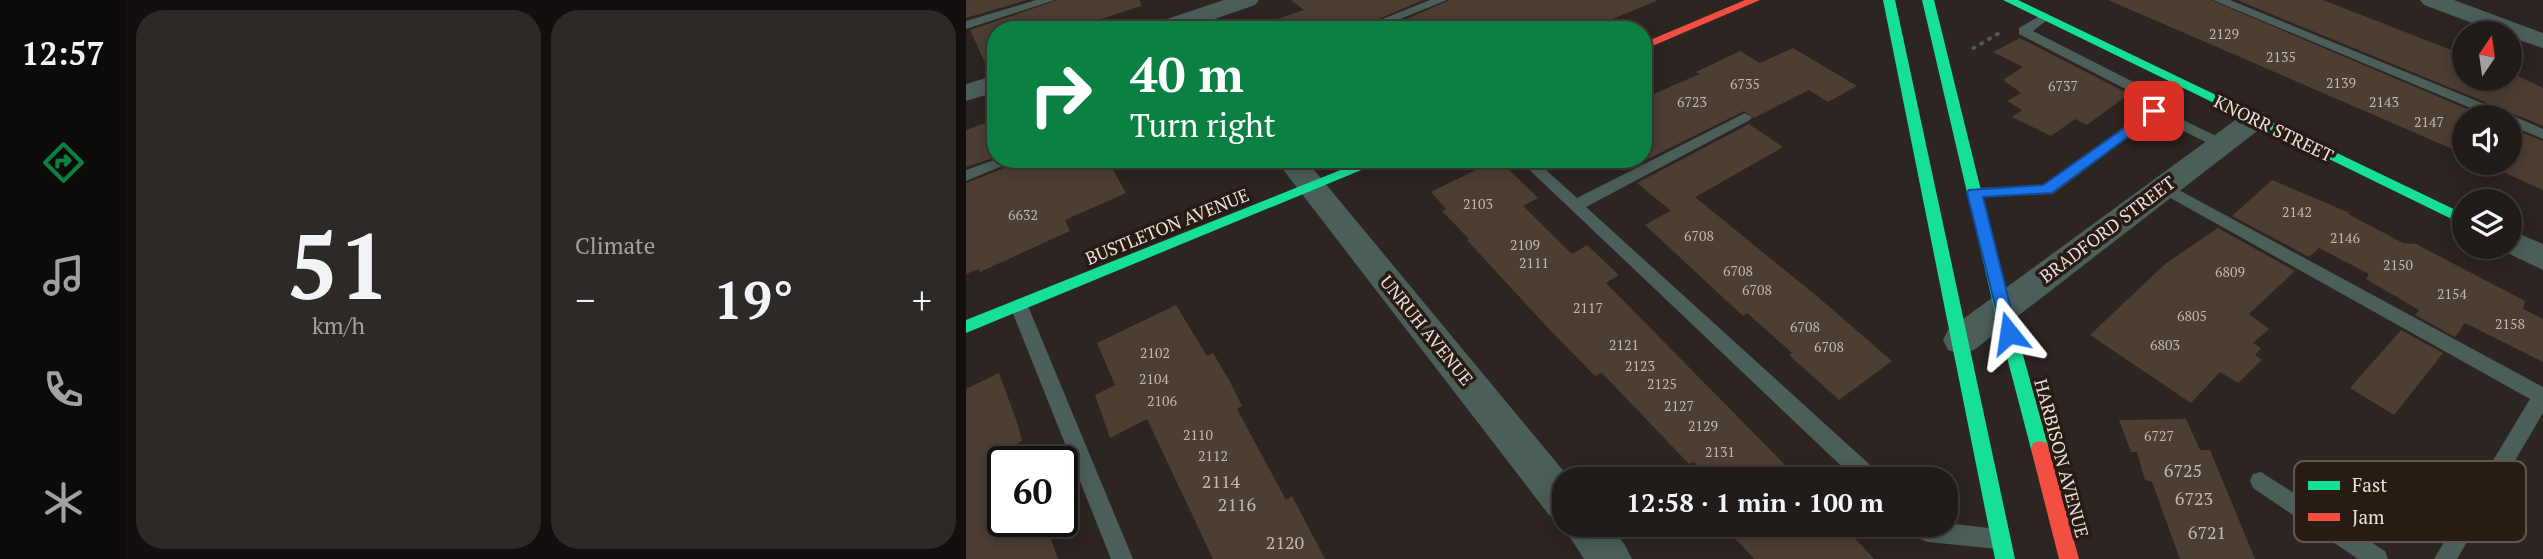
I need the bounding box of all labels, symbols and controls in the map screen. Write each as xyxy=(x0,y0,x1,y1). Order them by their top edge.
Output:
north arrow xyxy=(2452,21,2522,91)
map controls xyxy=(2452,21,2522,259)
house number: 2129 xyxy=(2209,24,2239,43)
text: 12:57 xyxy=(21,32,105,74)
text: 40 m xyxy=(1130,41,1244,106)
house number: 2135 xyxy=(2266,47,2296,66)
icon: right xyxy=(1015,49,1106,140)
house number: 2139 xyxy=(2326,73,2356,92)
house number: 6735 xyxy=(1730,74,1760,93)
house number: 6737 xyxy=(2048,76,2078,95)
pin xyxy=(2124,81,2184,141)
street label: KNORR STREET xyxy=(2210,89,2338,167)
house number: 6723 xyxy=(1677,92,1707,111)
icon: arrive xyxy=(2135,92,2173,130)
house number: 2143 xyxy=(2369,92,2399,111)
text: Turn right xyxy=(1130,104,1276,146)
button: sound xyxy=(2452,105,2522,175)
house number: 2147 xyxy=(2414,112,2444,131)
icon: directions xyxy=(39,138,88,187)
street label: BRADFORD STREET xyxy=(2034,170,2180,288)
street label: BUSTLETON AVENUE xyxy=(1082,182,1252,270)
button: layers xyxy=(2452,189,2522,259)
house number: 2103 xyxy=(1463,194,1493,213)
house number: 2142 xyxy=(2282,202,2312,221)
text: 51 xyxy=(287,204,390,325)
house number: 6632 xyxy=(1008,205,1038,224)
house number: 6708 xyxy=(1684,226,1714,245)
house number: 2146 xyxy=(2330,228,2360,247)
text: Climate xyxy=(575,230,655,261)
house number: 2109 xyxy=(1510,235,1540,254)
icon: music xyxy=(39,251,88,300)
house number: 2111 xyxy=(1519,253,1549,272)
house number: 2150 xyxy=(2383,255,2413,274)
house number: 6708 xyxy=(1723,261,1753,280)
house number: 6809 xyxy=(2215,262,2245,281)
text: 19° xyxy=(713,265,794,334)
street label: UNRUH AVENUE xyxy=(1375,270,1479,390)
text: − xyxy=(575,275,595,325)
text: + xyxy=(912,275,932,325)
house number: 6708 xyxy=(1742,280,1772,299)
house number: 2154 xyxy=(2437,284,2467,303)
position arrow xyxy=(1972,296,2046,370)
house number: 2117 xyxy=(1573,298,1603,317)
house number: 6805 xyxy=(2177,306,2207,325)
text: km/h xyxy=(312,310,365,341)
house number: 2158 xyxy=(2495,314,2525,333)
house number: 6708 xyxy=(1790,317,1820,336)
house number: 2121 xyxy=(1609,335,1639,354)
house number: 6803 xyxy=(2150,335,2180,354)
house number: 6708 xyxy=(1814,337,1844,356)
house number: 2102 xyxy=(1140,343,1170,362)
house number: 2123 xyxy=(1625,356,1655,375)
icon: phone xyxy=(39,365,88,414)
house number: 2104 xyxy=(1139,369,1169,388)
house number: 2125 xyxy=(1647,374,1677,393)
street label: HARBISON AVENUE xyxy=(2029,376,2095,540)
house number: 2106 xyxy=(1147,391,1177,410)
house number: 2127 xyxy=(1664,396,1694,415)
house number: 2129 xyxy=(1688,416,1718,435)
house number: 2110 xyxy=(1183,425,1213,444)
house number: 6727 xyxy=(2144,426,2174,445)
house number: 2131 xyxy=(1705,442,1735,461)
speed limit sign: 60 xyxy=(987,446,1078,537)
house number: 2112 xyxy=(1198,446,1228,465)
house number: 6725 xyxy=(2164,458,2202,482)
legend xyxy=(2294,461,2526,542)
house number: 2114 xyxy=(1202,469,1241,493)
text: Fast xyxy=(2352,472,2387,497)
icon: climate xyxy=(39,478,88,527)
text: 12:58 · 1 min · 100 m xyxy=(1626,485,1884,519)
house number: 6723 xyxy=(2175,486,2213,510)
house number: 2116 xyxy=(1218,492,1257,516)
text: Jam xyxy=(2352,504,2385,529)
house number: 6721 xyxy=(2188,520,2226,544)
house number: 2120 xyxy=(1266,530,1304,554)

